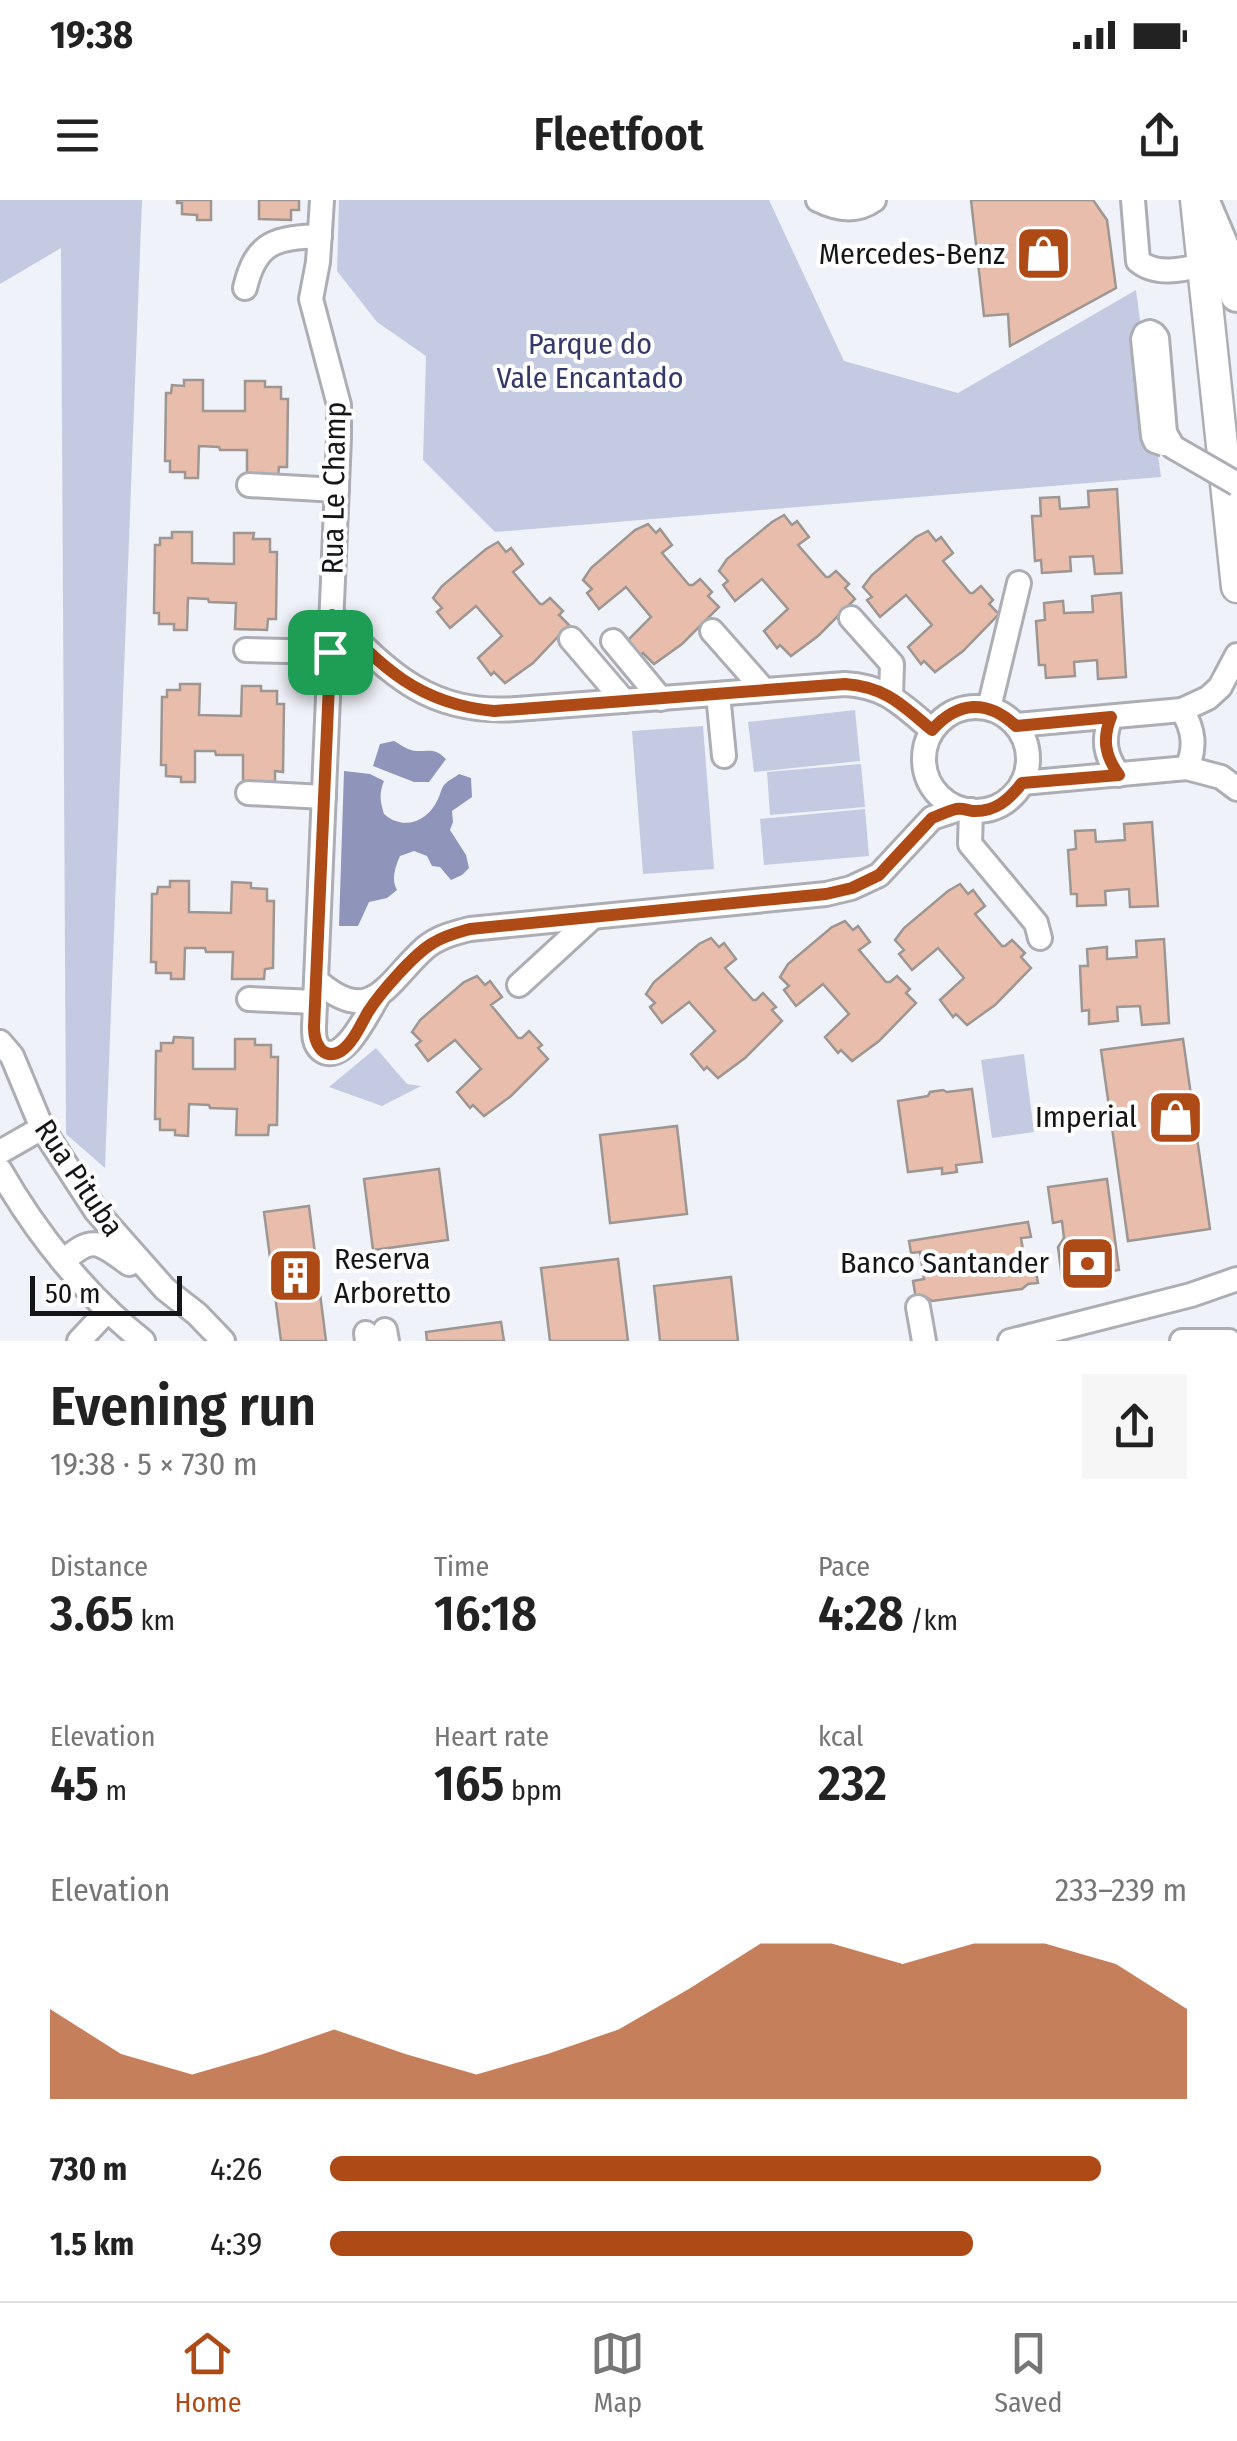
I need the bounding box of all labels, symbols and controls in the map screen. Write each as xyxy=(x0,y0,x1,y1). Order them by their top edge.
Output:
text: 19:38 xyxy=(50,12,133,58)
icon: menu xyxy=(50,108,105,163)
text: Fleetfoot xyxy=(533,108,704,162)
icon: share xyxy=(1132,108,1187,163)
shop icon: Mercedes-Benz xyxy=(1014,224,1074,284)
place label: Mercedes-Benz xyxy=(819,236,1005,272)
park label: Parque do Vale Encantado xyxy=(497,326,683,396)
street label: Rua Le Champ xyxy=(314,401,354,575)
pin xyxy=(288,610,373,695)
icon: arrive xyxy=(303,625,358,680)
shop icon: Imperial xyxy=(1146,1087,1206,1147)
place label: Imperial xyxy=(1035,1099,1137,1135)
street label: Rua Pituba xyxy=(27,1113,131,1243)
bank icon: Banco Santander xyxy=(1058,1233,1118,1293)
place label: Reserva Arboretto xyxy=(334,1241,451,1311)
place label: Banco Santander xyxy=(840,1245,1050,1281)
building icon: Reserva Arboretto xyxy=(265,1246,325,1306)
scale bar xyxy=(30,1271,182,1316)
text: 50 m xyxy=(45,1277,101,1310)
text: Evening run xyxy=(50,1374,316,1440)
button: share xyxy=(1082,1374,1187,1479)
text: 19:38 · 5 × 730 m xyxy=(50,1445,258,1483)
text: Distance xyxy=(50,1550,148,1583)
text: Time xyxy=(434,1550,489,1583)
text: Pace xyxy=(818,1550,870,1583)
text: 3.65 xyxy=(50,1583,134,1643)
text: 16:18 xyxy=(434,1583,537,1643)
text: 4:28 xyxy=(818,1583,904,1643)
text: km xyxy=(134,1604,175,1637)
text: /km xyxy=(904,1604,958,1637)
text: Elevation xyxy=(50,1720,155,1753)
text: Heart rate xyxy=(434,1720,549,1753)
text: kcal xyxy=(818,1720,863,1753)
text: 45 xyxy=(50,1753,99,1813)
text: 165 xyxy=(434,1753,505,1813)
text: 232 xyxy=(818,1753,887,1813)
text: m xyxy=(99,1774,127,1807)
text: bpm xyxy=(505,1774,562,1807)
text: Elevation xyxy=(50,1871,170,1909)
text: 233–239 m xyxy=(1055,1871,1187,1909)
text: 730 m xyxy=(50,2150,127,2188)
text: 4:26 xyxy=(210,2150,262,2188)
text: 1.5 km xyxy=(50,2225,134,2263)
text: 4:39 xyxy=(210,2225,262,2263)
tab: Home xyxy=(174,2326,241,2419)
tab: Map xyxy=(590,2326,645,2419)
tab: Saved xyxy=(994,2326,1063,2419)

